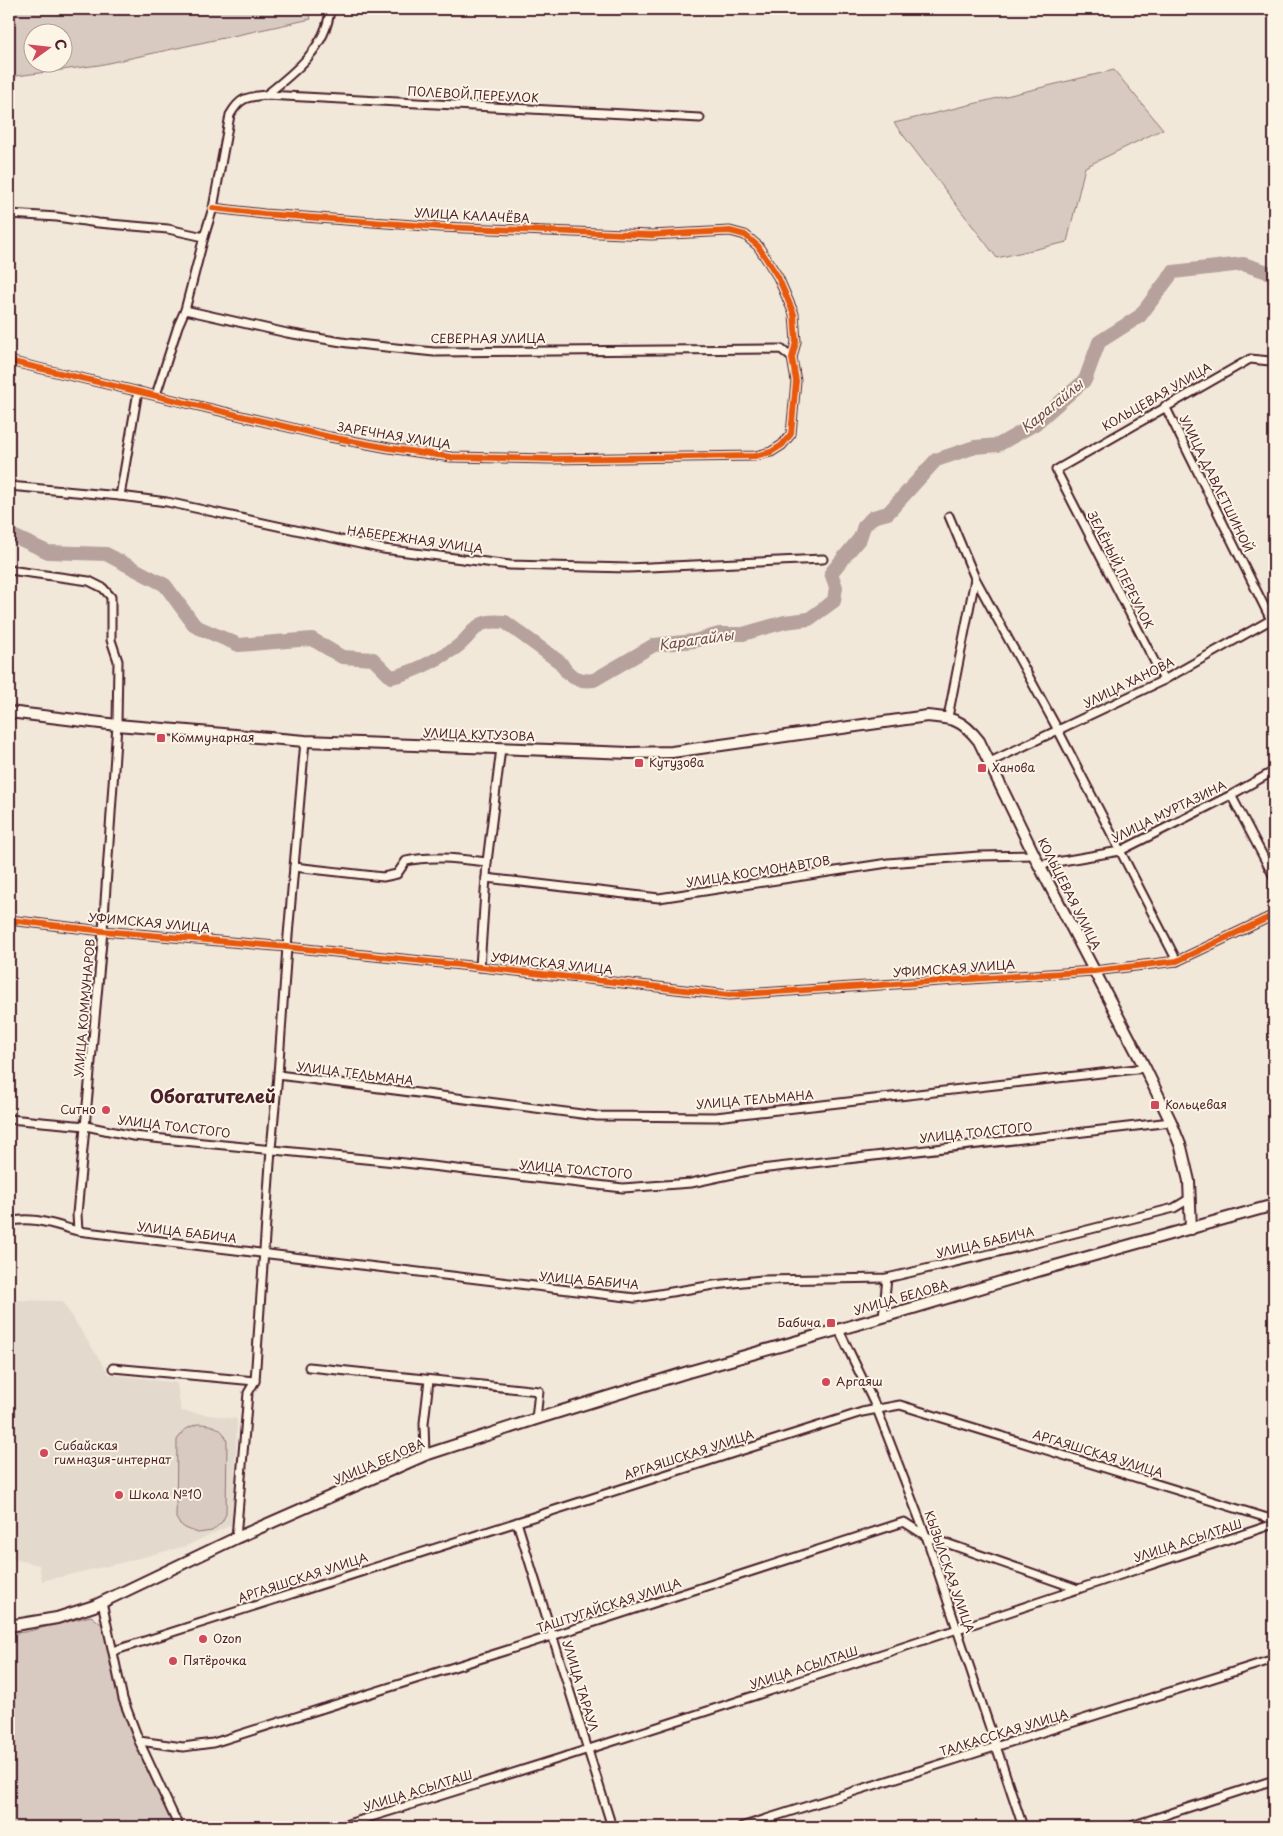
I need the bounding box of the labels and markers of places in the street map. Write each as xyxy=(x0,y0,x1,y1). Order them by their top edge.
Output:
place label: Коммунарная xyxy=(171,728,255,746)
marker: Коммунарная xyxy=(155,732,167,744)
place label: Кутузова xyxy=(649,753,705,771)
marker: Кутузова xyxy=(633,757,645,769)
place label: Ханова xyxy=(992,758,1035,776)
marker: Ханова xyxy=(976,762,988,774)
place label: Кольцевая xyxy=(1165,1095,1227,1113)
marker: Кольцевая xyxy=(1149,1099,1161,1111)
place label: Ситно xyxy=(60,1100,96,1118)
marker: Ситно xyxy=(100,1104,112,1116)
place label: Бабича xyxy=(778,1313,821,1331)
marker: Бабича xyxy=(825,1317,837,1329)
place label: Аргаяш xyxy=(836,1372,883,1390)
marker: Аргаяш xyxy=(820,1376,832,1388)
place label: Сибайская гимназия-интернат xyxy=(54,1436,172,1468)
marker: Сибайская гимназия-интернат xyxy=(38,1447,50,1459)
place label: Школа №10 xyxy=(129,1485,202,1503)
marker: Школа №10 xyxy=(113,1489,125,1501)
place label: Ozon xyxy=(213,1629,242,1647)
marker: Ozon xyxy=(197,1633,209,1645)
place label: Пятёрочка xyxy=(183,1651,247,1669)
marker: Пятёрочка xyxy=(167,1655,179,1667)

